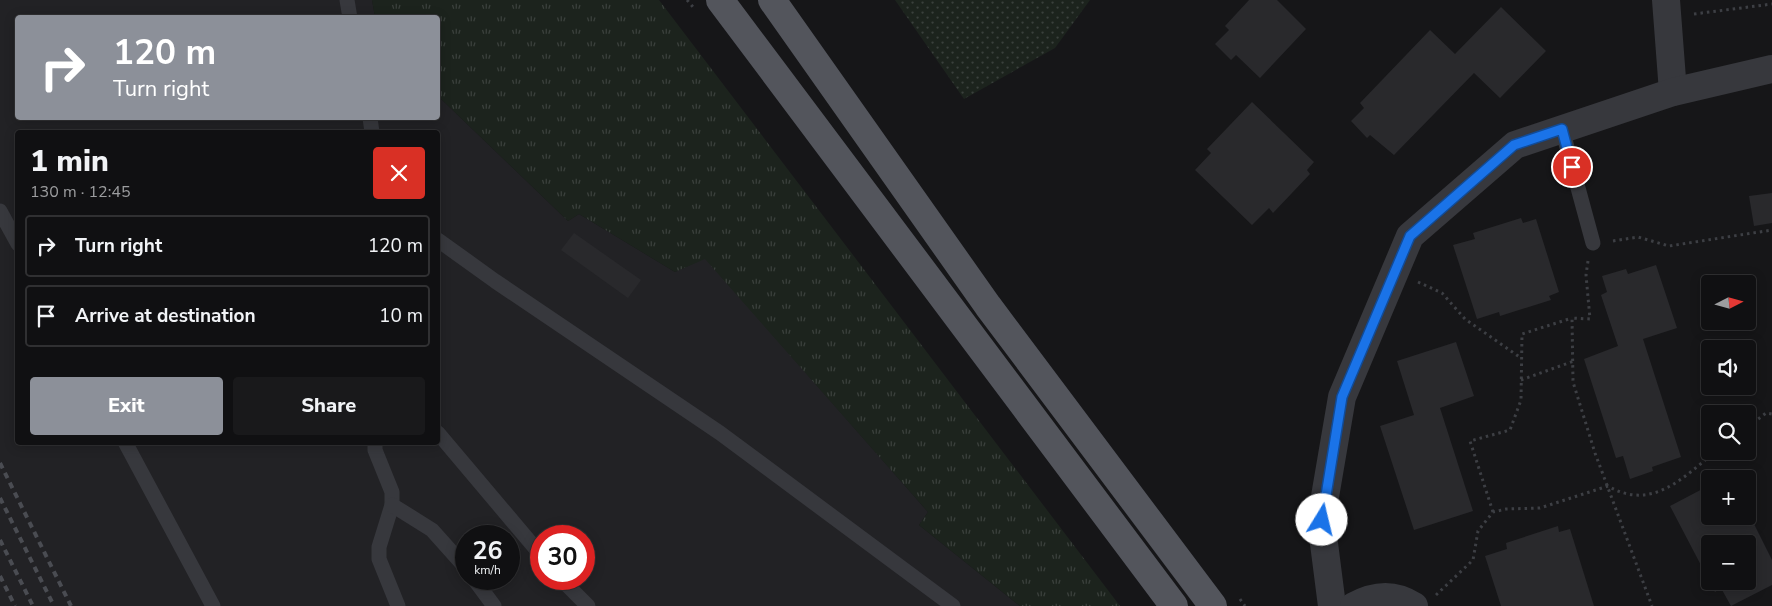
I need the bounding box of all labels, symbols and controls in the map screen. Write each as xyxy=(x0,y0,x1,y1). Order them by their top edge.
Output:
text: 120 m xyxy=(113,29,216,76)
icon: right xyxy=(30,35,95,100)
text: Turn right xyxy=(113,74,209,104)
text: 1 min xyxy=(30,141,109,182)
pin xyxy=(1551,146,1593,188)
button: close xyxy=(373,147,425,199)
icon: arrive xyxy=(1558,153,1586,181)
text: 130 m · 12:45 xyxy=(30,181,131,203)
icon: right xyxy=(32,232,60,260)
text: Turn right xyxy=(75,233,162,259)
text: 120 m xyxy=(368,233,423,259)
north arrow xyxy=(1701,275,1756,330)
map controls xyxy=(1701,275,1756,590)
icon: arrive xyxy=(32,302,60,330)
text: Arrive at destination xyxy=(75,303,256,329)
text: 10 m xyxy=(379,303,423,329)
button: sound xyxy=(1701,340,1756,395)
button: Exit xyxy=(30,377,223,435)
button: Share xyxy=(233,377,425,435)
button: search xyxy=(1701,405,1756,460)
button: + xyxy=(1701,470,1756,525)
position arrow xyxy=(1295,493,1347,545)
speed limit sign: 30 xyxy=(530,525,595,590)
text: 26 xyxy=(472,534,503,568)
button: − xyxy=(1701,535,1756,590)
text: km/h xyxy=(474,562,501,578)

